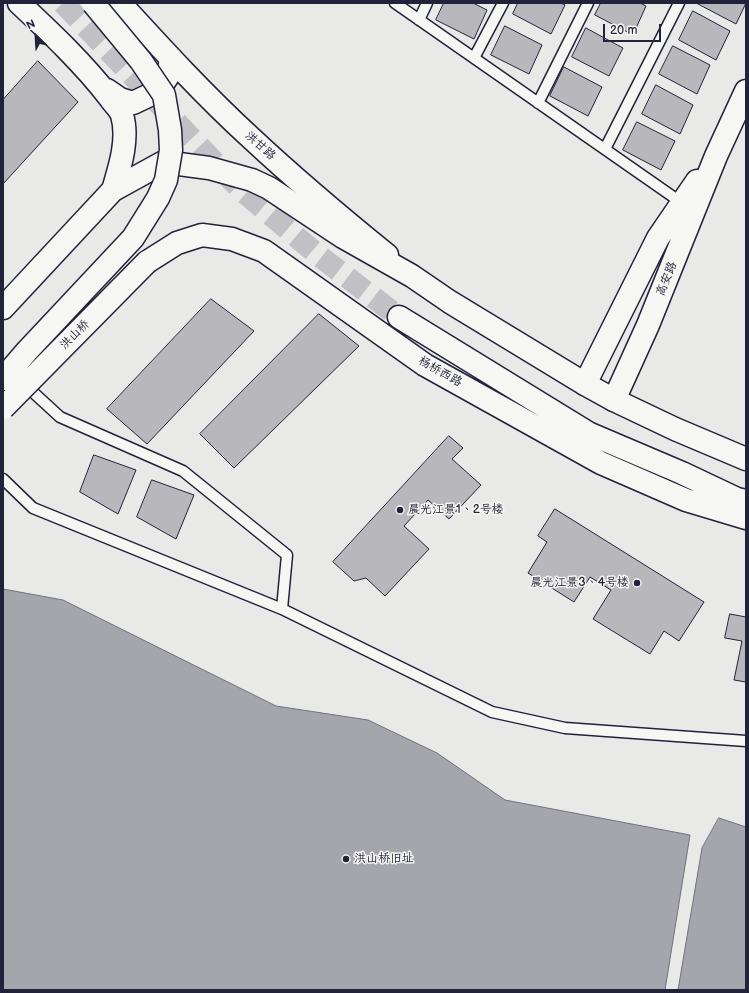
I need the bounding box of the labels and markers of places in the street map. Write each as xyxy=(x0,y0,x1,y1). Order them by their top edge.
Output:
place label: 晨光江景1、2号楼 xyxy=(408,503,504,517)
marker: 晨光江景1、2号楼 xyxy=(395,505,405,515)
place label: 晨光江景3、4号楼 xyxy=(530,576,629,590)
marker: 晨光江景3、4号楼 xyxy=(632,578,642,588)
place label: 洪山桥旧址 xyxy=(354,852,414,866)
marker: 洪山桥旧址 xyxy=(341,854,351,864)

